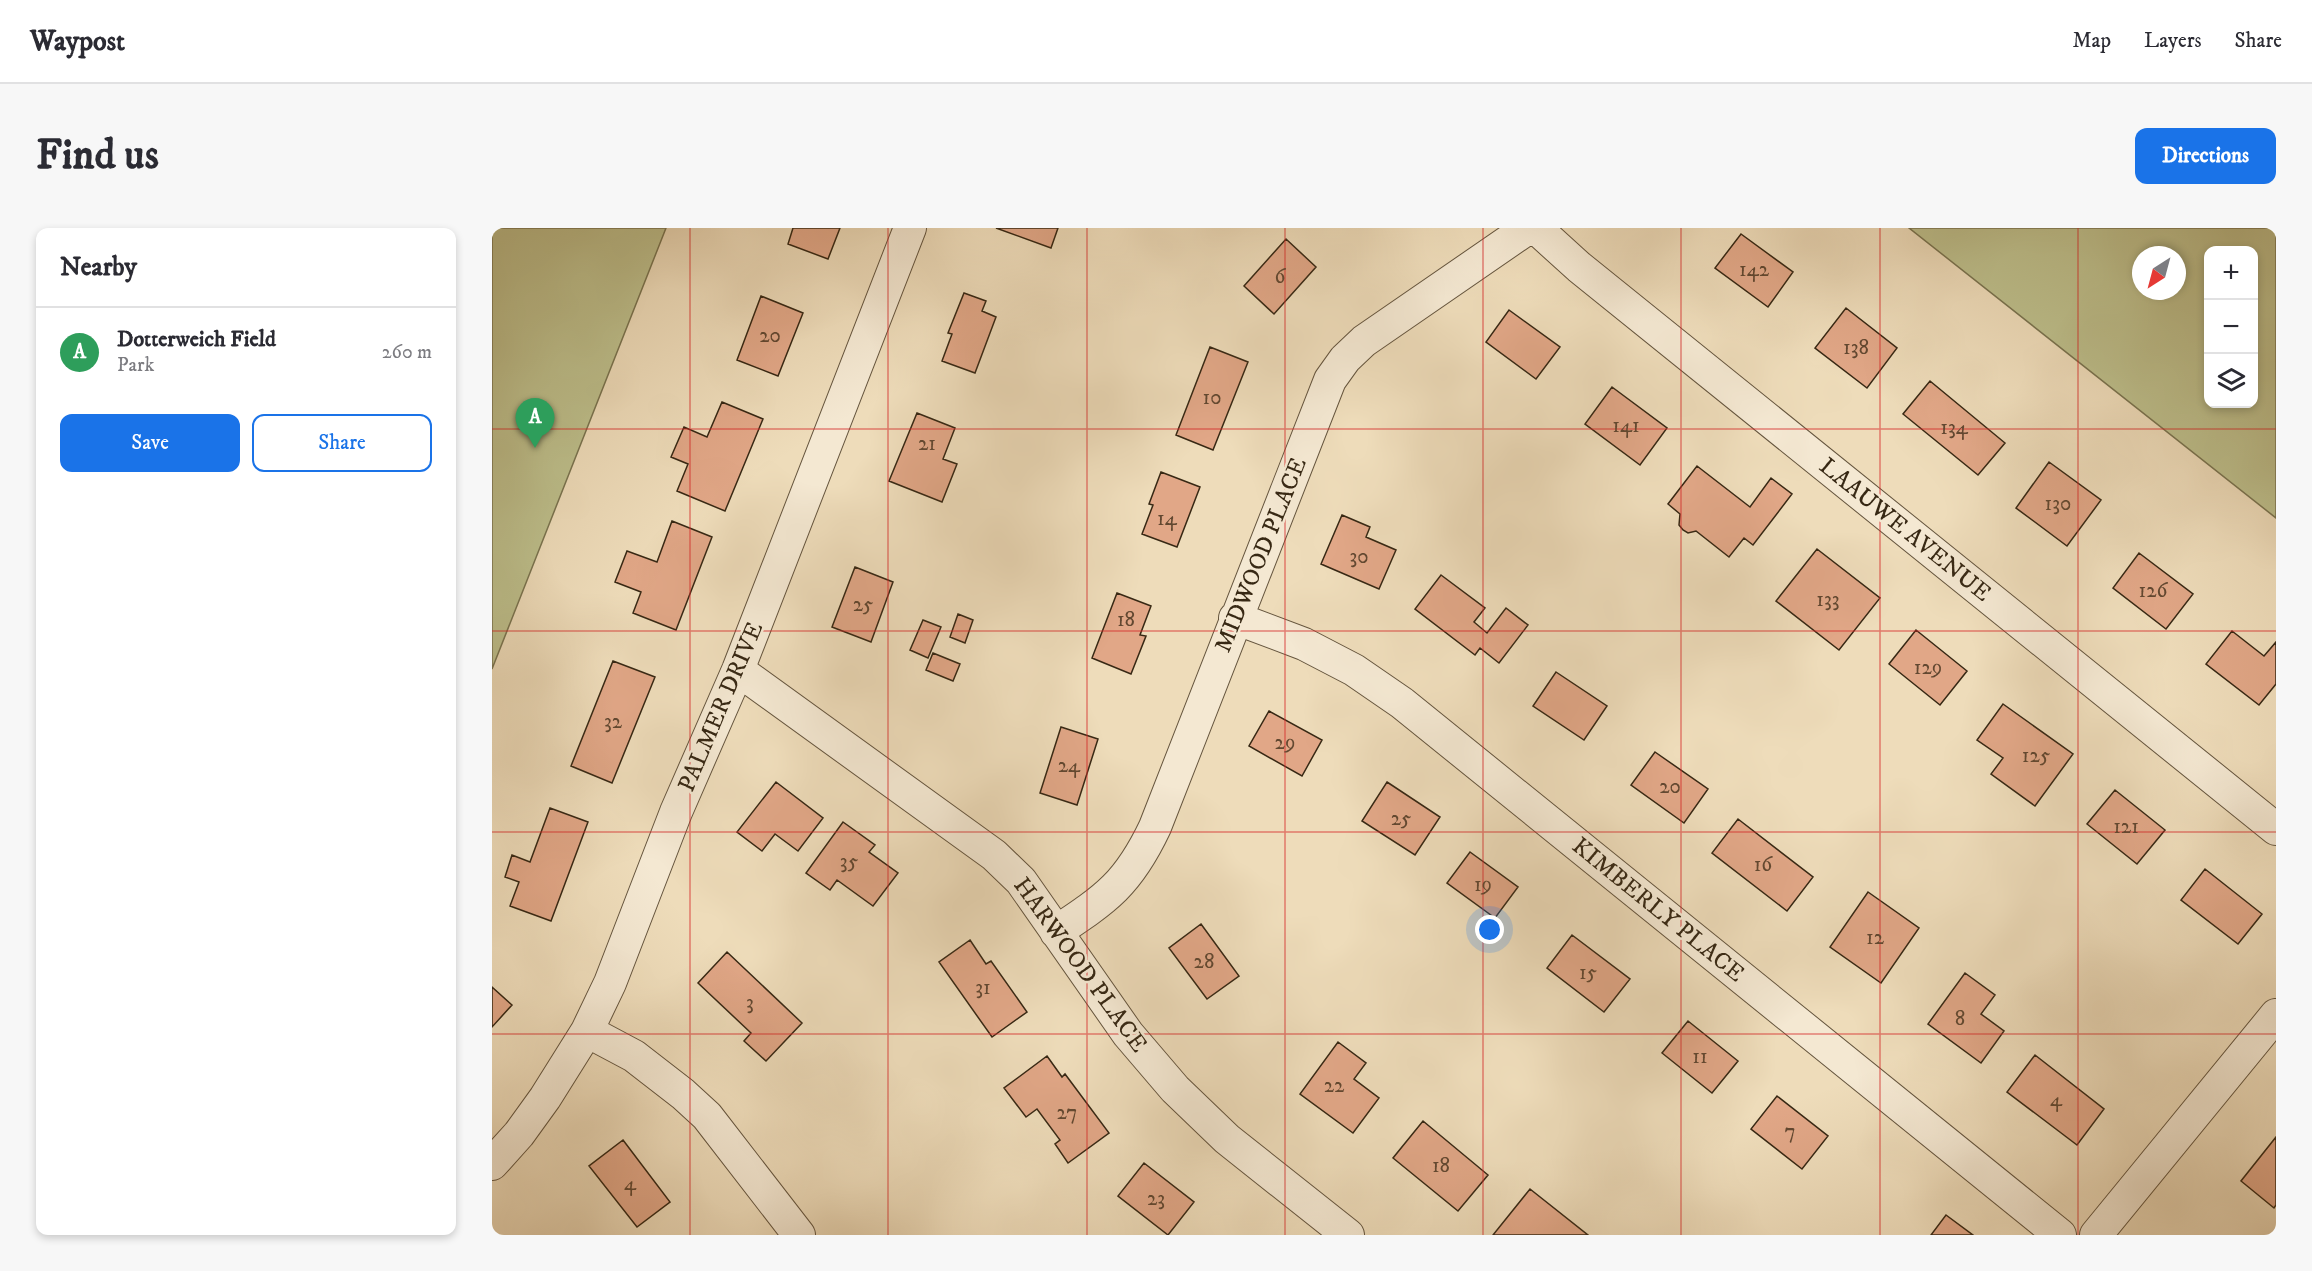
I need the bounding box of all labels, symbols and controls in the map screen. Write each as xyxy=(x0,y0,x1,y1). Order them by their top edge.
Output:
text: Waypost xyxy=(30,24,125,59)
text: Map xyxy=(2072,28,2111,54)
text: Layers xyxy=(2144,28,2202,54)
text: Share xyxy=(2235,28,2282,54)
button: Directions xyxy=(2135,128,2276,184)
text: Find us xyxy=(36,130,159,182)
north arrow xyxy=(2132,246,2186,300)
map controls xyxy=(2204,246,2258,408)
button: + xyxy=(2204,246,2258,300)
text: Nearby xyxy=(60,251,137,284)
house number: 142 xyxy=(1739,257,1770,283)
house number: 6 xyxy=(1275,264,1287,290)
button: − xyxy=(2204,300,2258,354)
house number: 20 xyxy=(759,323,781,349)
text: Dotterweich Field xyxy=(117,326,276,353)
house number: 138 xyxy=(1843,335,1869,361)
text: A xyxy=(73,340,86,365)
text: 260 m xyxy=(382,340,432,365)
text: Park xyxy=(117,353,154,378)
button: layers xyxy=(2204,354,2258,408)
house number: 10 xyxy=(1203,385,1221,411)
pin: A xyxy=(516,398,555,448)
house number: 141 xyxy=(1612,413,1640,439)
button: Save xyxy=(60,414,240,472)
button: Share xyxy=(252,414,432,472)
house number: 134 xyxy=(1940,415,1969,441)
house number: 21 xyxy=(918,431,936,457)
street label: LAAUWE AVENUE xyxy=(1813,451,1997,609)
street label: MIDWOOD PLACE xyxy=(1208,453,1314,657)
house number: 130 xyxy=(2045,491,2071,517)
house number: 14 xyxy=(1157,506,1178,532)
house number: 30 xyxy=(1349,544,1369,570)
house number: 126 xyxy=(2139,578,2169,604)
house number: 133 xyxy=(1816,587,1840,613)
house number: 25 xyxy=(853,592,873,618)
house number: 18 xyxy=(1117,607,1135,633)
street label: PALMER DRIVE xyxy=(672,618,770,796)
house number: 129 xyxy=(1914,655,1942,681)
house number: 32 xyxy=(604,709,623,735)
house number: 29 xyxy=(1275,730,1295,756)
house number: 125 xyxy=(2022,743,2050,769)
house number: 24 xyxy=(1058,753,1081,779)
house number: 20 xyxy=(1659,774,1681,800)
house number: 25 xyxy=(1391,806,1411,832)
house number: 121 xyxy=(2113,814,2139,840)
street label: KIMBERLY PLACE xyxy=(1566,831,1750,989)
house number: 35 xyxy=(840,849,858,875)
house number: 16 xyxy=(1754,852,1773,878)
street label: HARWOOD PLACE xyxy=(1006,872,1154,1058)
house number: 19 xyxy=(1474,872,1492,898)
your location xyxy=(1475,915,1504,944)
house number: 12 xyxy=(1866,925,1885,951)
house number: 28 xyxy=(1194,949,1214,975)
house number: 15 xyxy=(1579,960,1597,986)
house number: 31 xyxy=(975,975,991,1001)
house number: 3 xyxy=(746,990,754,1016)
house number: 8 xyxy=(1955,1006,1965,1032)
house number: 11 xyxy=(1692,1044,1708,1070)
house number: 22 xyxy=(1324,1073,1345,1099)
house number: 4 xyxy=(2050,1087,2063,1113)
house number: 27 xyxy=(1057,1100,1077,1126)
house number: 7 xyxy=(1784,1119,1796,1145)
house number: 18 xyxy=(1432,1153,1450,1179)
house number: 4 xyxy=(624,1171,637,1197)
house number: 23 xyxy=(1147,1186,1165,1212)

